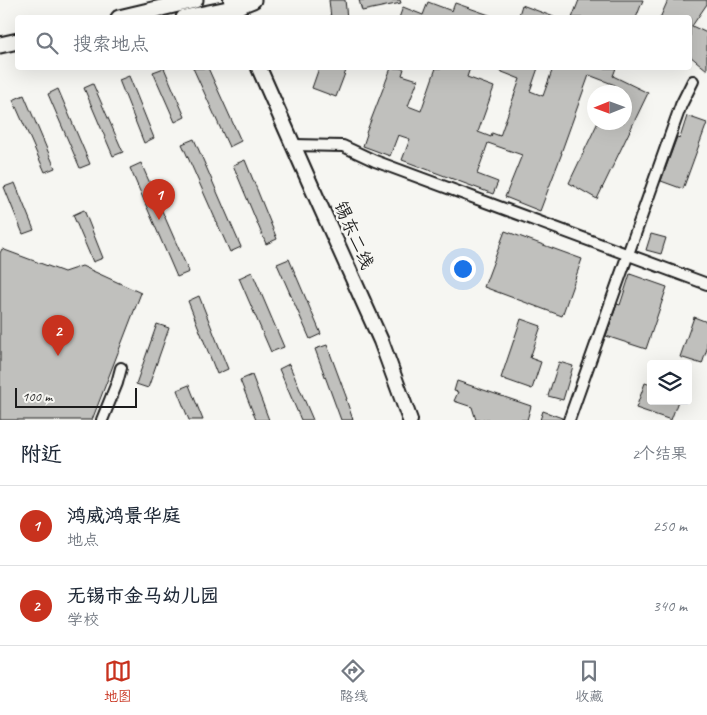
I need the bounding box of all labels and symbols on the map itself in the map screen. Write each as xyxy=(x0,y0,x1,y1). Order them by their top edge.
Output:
north arrow xyxy=(587,85,632,130)
pin: 1 xyxy=(143,179,175,220)
street label: 锡东二线 xyxy=(329,198,379,272)
your location xyxy=(450,256,476,282)
pin: 2 xyxy=(42,315,74,356)
scale bar xyxy=(15,385,138,408)

